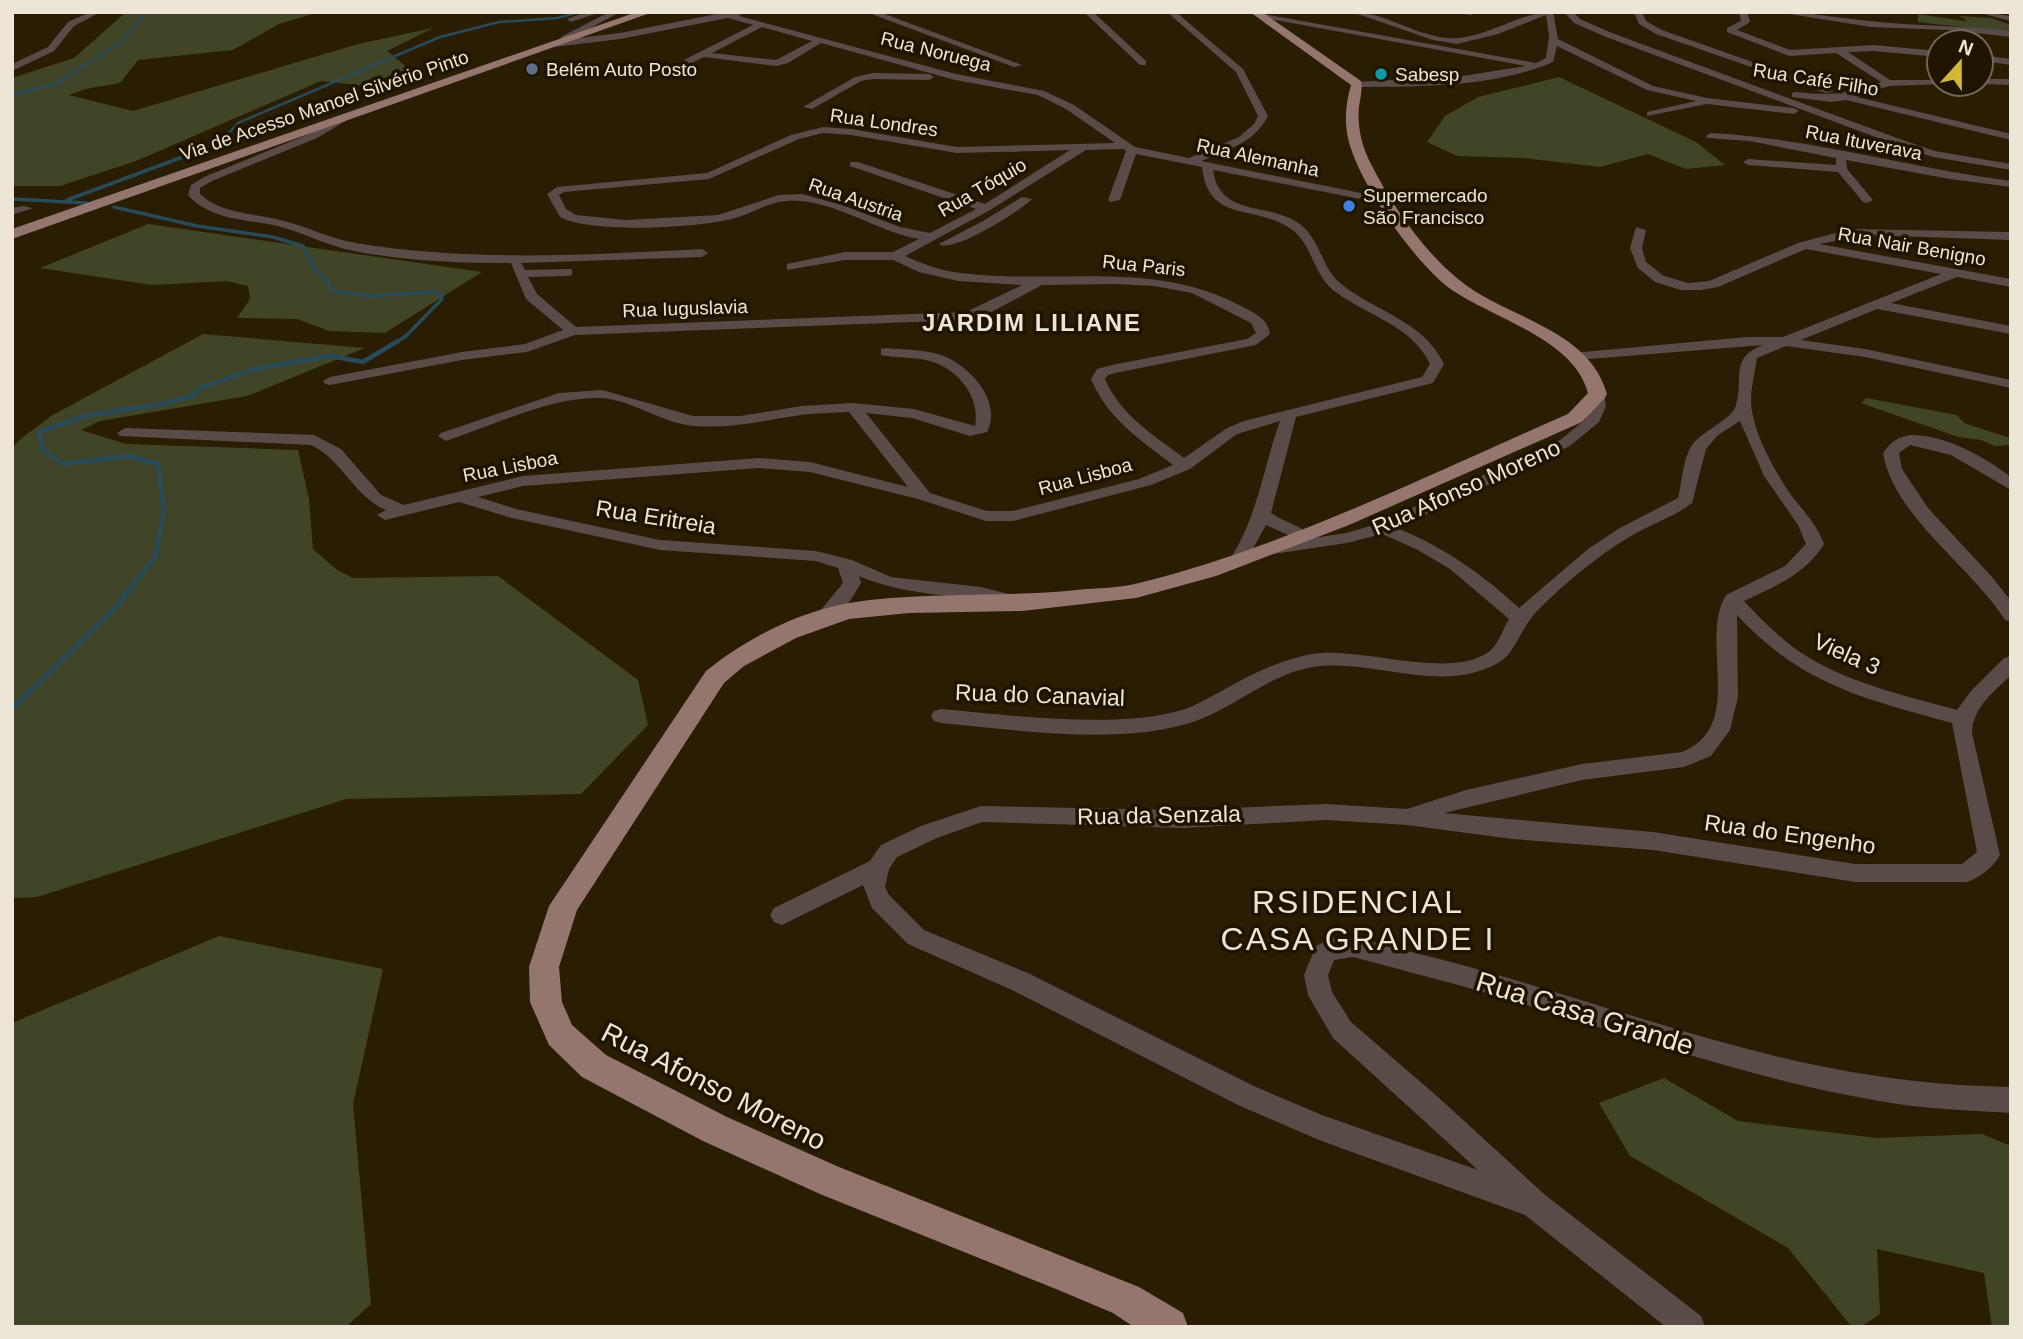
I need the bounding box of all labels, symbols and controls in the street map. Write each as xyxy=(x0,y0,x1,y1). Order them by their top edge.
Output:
street label: Rua Noruega xyxy=(879,28,994,75)
north arrow xyxy=(1925,28,1995,98)
text: N xyxy=(1956,35,1976,60)
street label: Via de Acesso Manoel Silvério Pinto xyxy=(177,46,471,165)
place label: Belém Auto Posto xyxy=(546,59,697,80)
street label: Rua Café Filho xyxy=(1752,59,1880,100)
marker: Belém Auto Posto xyxy=(524,61,540,77)
place label: Sabesp xyxy=(1395,64,1459,85)
marker: Sabesp xyxy=(1373,66,1389,82)
street label: Rua Londres xyxy=(829,105,939,140)
street label: Rua Ituverava xyxy=(1804,121,1924,164)
street label: Rua Alemanha xyxy=(1195,134,1321,181)
street label: Rua Tóquio xyxy=(935,154,1030,221)
street label: Rua Austria xyxy=(806,174,906,226)
place label: Supermercado São Francisco xyxy=(1363,185,1488,228)
marker: Supermercado São Francisco xyxy=(1341,198,1357,214)
street label: Rua Nair Benigno xyxy=(1836,223,1988,270)
street label: Rua Paris xyxy=(1101,251,1187,280)
street label: Rua Iuguslavia xyxy=(622,296,749,321)
district label: JARDIM LILIANE xyxy=(922,309,1142,336)
street label: Rua Afonso Moreno xyxy=(1368,434,1564,540)
street label: Rua Lisboa xyxy=(461,447,560,486)
street label: Rua Lisboa xyxy=(1036,454,1135,499)
street label: Rua Eritreia xyxy=(594,495,718,539)
street label: Viela 3 xyxy=(1810,628,1884,680)
street label: Rua do Canavial xyxy=(955,679,1125,711)
street label: Rua da Senzala xyxy=(1077,801,1241,829)
street label: Rua do Engenho xyxy=(1703,809,1877,859)
district label: RSIDENCIAL CASA GRANDE I xyxy=(1221,884,1495,957)
street label: Rua Casa Grande xyxy=(1472,966,1697,1061)
street label: Rua Afonso Moreno xyxy=(596,1016,831,1156)

